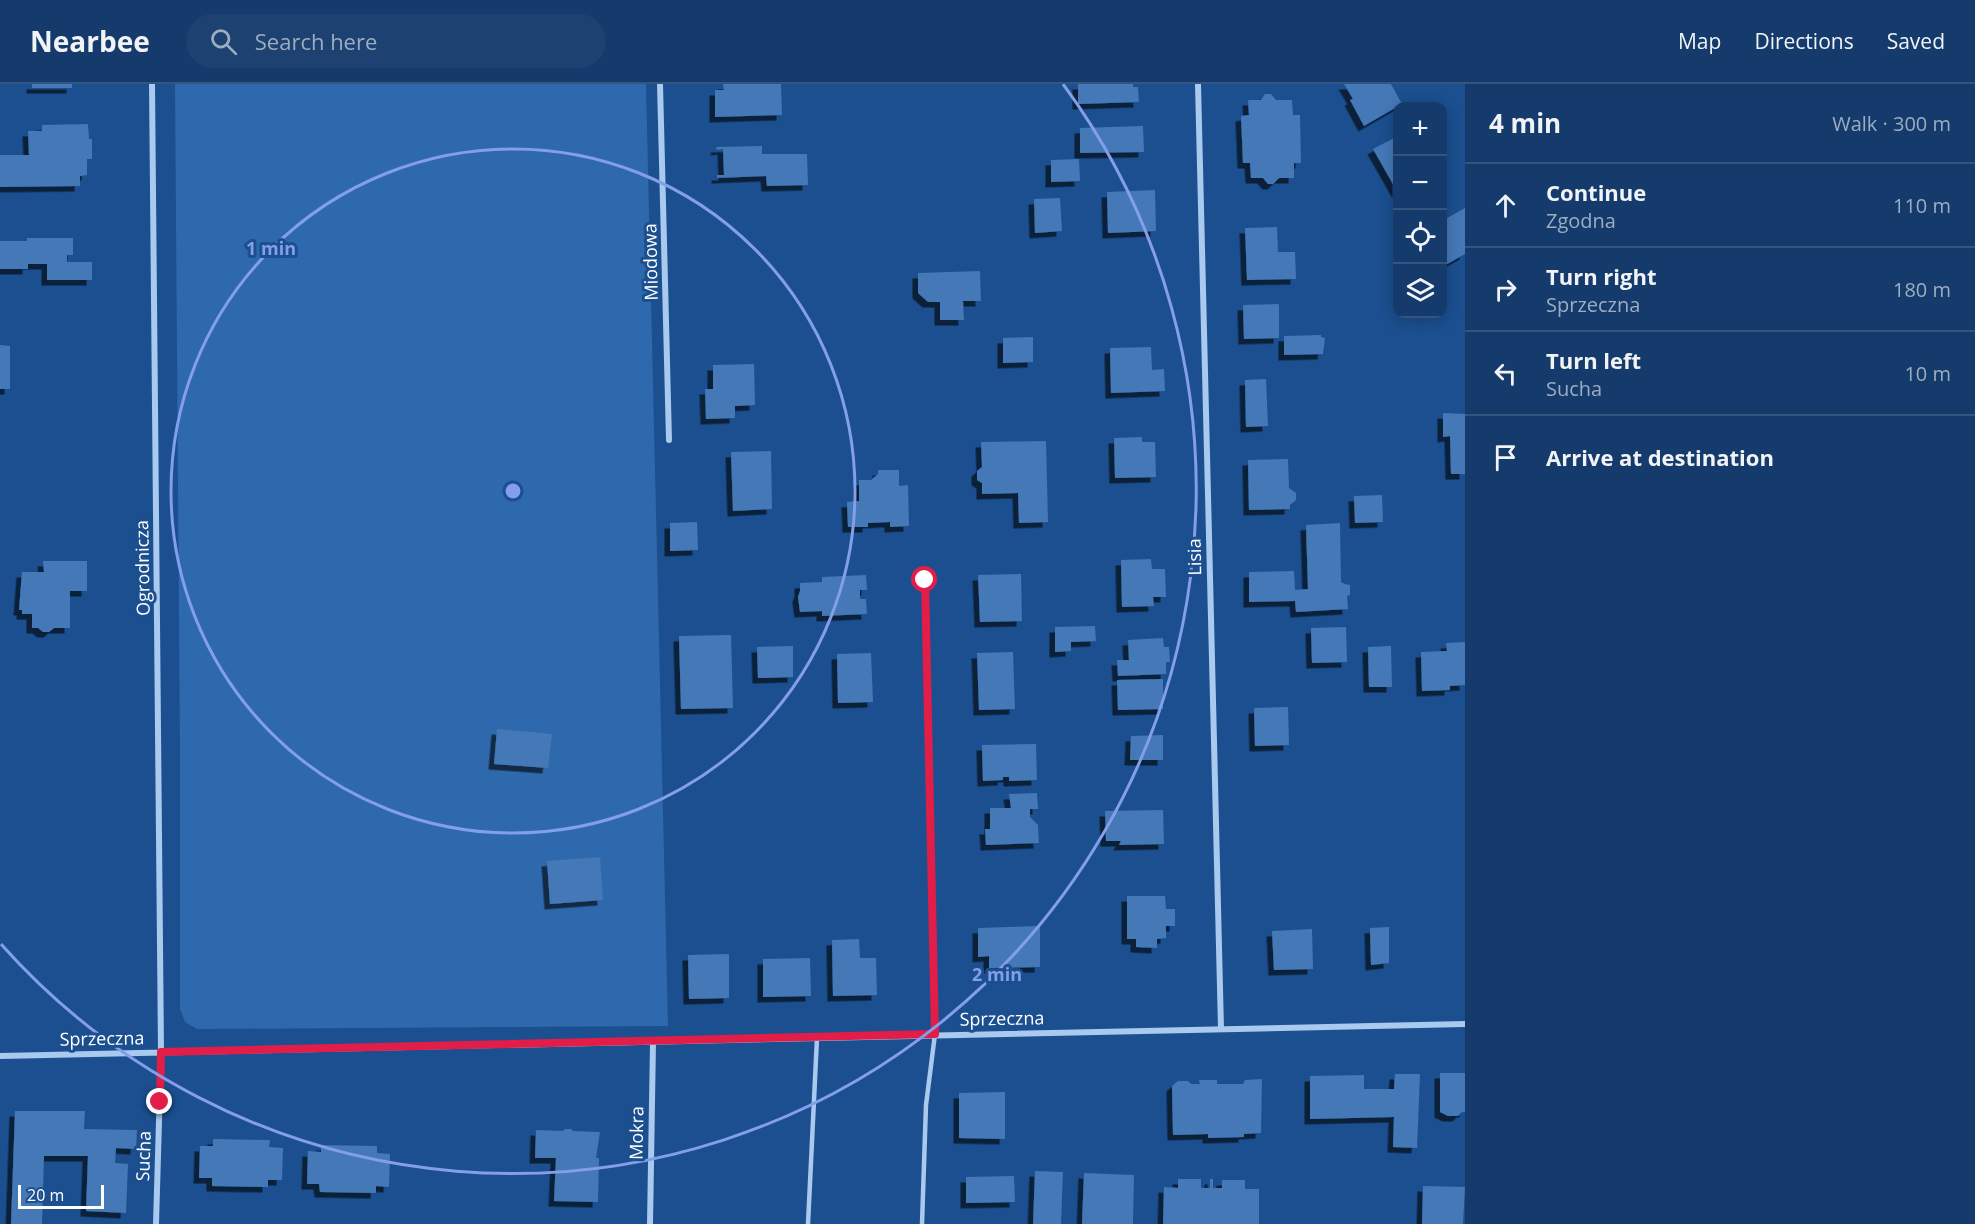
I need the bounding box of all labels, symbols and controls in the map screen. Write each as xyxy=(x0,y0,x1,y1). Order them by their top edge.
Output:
search box xyxy=(186,14,606,68)
text: Nearbee xyxy=(30,22,150,60)
icon: search xyxy=(207,25,240,58)
text: Search here xyxy=(255,26,377,56)
text: Map xyxy=(1678,27,1721,55)
text: Directions xyxy=(1754,27,1854,55)
text: Saved xyxy=(1887,27,1945,55)
map controls xyxy=(1393,102,1447,318)
button: + xyxy=(1393,102,1447,156)
text: 4 min xyxy=(1489,105,1561,141)
text: Walk · 300 m xyxy=(1832,110,1951,137)
button: − xyxy=(1393,156,1447,210)
text: Continue xyxy=(1546,177,1646,207)
icon: ahead xyxy=(1489,189,1522,222)
text: 110 m xyxy=(1893,192,1951,219)
text: Zgodna xyxy=(1546,207,1616,234)
button: locate xyxy=(1393,210,1447,264)
street label: Miodowa xyxy=(637,223,663,301)
text: 1 min xyxy=(246,236,296,260)
text: Turn right xyxy=(1546,261,1657,291)
button: layers xyxy=(1393,264,1447,318)
icon: right xyxy=(1489,273,1522,306)
text: 180 m xyxy=(1893,276,1951,303)
text: Sprzeczna xyxy=(1546,291,1640,318)
text: Turn left xyxy=(1546,345,1641,375)
icon: left xyxy=(1489,357,1522,390)
text: 10 m xyxy=(1904,360,1951,387)
text: Sucha xyxy=(1546,375,1602,402)
icon: arrive xyxy=(1489,441,1522,474)
text: Arrive at destination xyxy=(1546,442,1774,472)
centre of rings xyxy=(503,481,523,501)
street label: Ogrodnicza xyxy=(129,520,155,616)
street label: Lisia xyxy=(1182,538,1206,576)
route start xyxy=(911,566,937,592)
text: 2 min xyxy=(972,962,1022,986)
street label: Sprzeczna xyxy=(959,1005,1045,1031)
street label: Sprzeczna xyxy=(59,1025,145,1051)
route end xyxy=(146,1088,172,1114)
street label: Mokra xyxy=(624,1106,648,1160)
street label: Sucha xyxy=(130,1130,156,1182)
scale bar xyxy=(18,1182,104,1210)
text: 20 m xyxy=(27,1184,64,1206)

